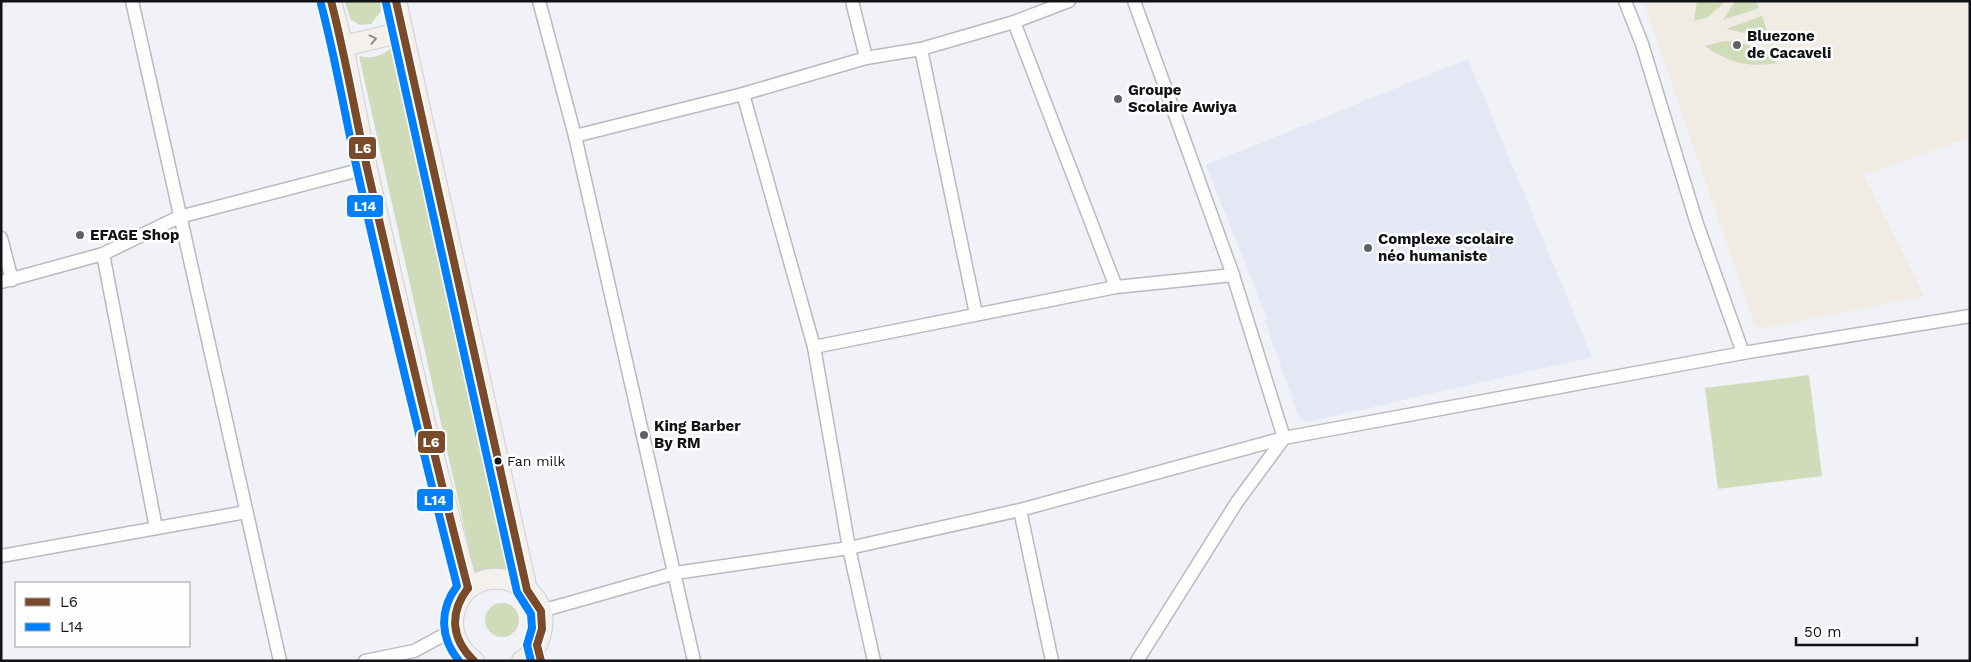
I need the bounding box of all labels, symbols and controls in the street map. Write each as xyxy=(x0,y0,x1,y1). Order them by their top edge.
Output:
place label: Bluezone de Cacaveli xyxy=(1747,27,1831,62)
one-way arrow xyxy=(368,34,377,45)
marker: Bluezone de Cacaveli xyxy=(1731,39,1743,51)
place label: Groupe Scolaire Awiya xyxy=(1128,81,1237,116)
marker: Groupe Scolaire Awiya xyxy=(1112,93,1124,105)
line badge: L6 xyxy=(348,136,377,160)
text: L6 xyxy=(355,140,372,156)
line badge: L14 xyxy=(346,194,384,218)
text: L14 xyxy=(354,198,376,214)
place label: EFAGE Shop xyxy=(90,226,179,244)
marker: EFAGE Shop xyxy=(74,229,86,241)
place label: Complexe scolaire néo humaniste xyxy=(1378,230,1514,265)
marker: Complexe scolaire néo humaniste xyxy=(1362,242,1374,254)
place label: King Barber By RM xyxy=(654,417,741,452)
marker: King Barber By RM xyxy=(638,429,650,441)
line badge: L6 xyxy=(417,430,446,454)
text: L6 xyxy=(423,434,440,450)
place label: Fan milk xyxy=(507,453,566,469)
marker: Fan milk xyxy=(493,456,503,466)
line badge: L14 xyxy=(416,488,454,512)
text: L14 xyxy=(424,492,446,508)
legend xyxy=(15,582,190,647)
text: L6 xyxy=(60,593,78,611)
scale bar xyxy=(1796,614,1917,646)
text: L14 xyxy=(60,618,83,636)
text: 50 m xyxy=(1804,623,1841,641)

